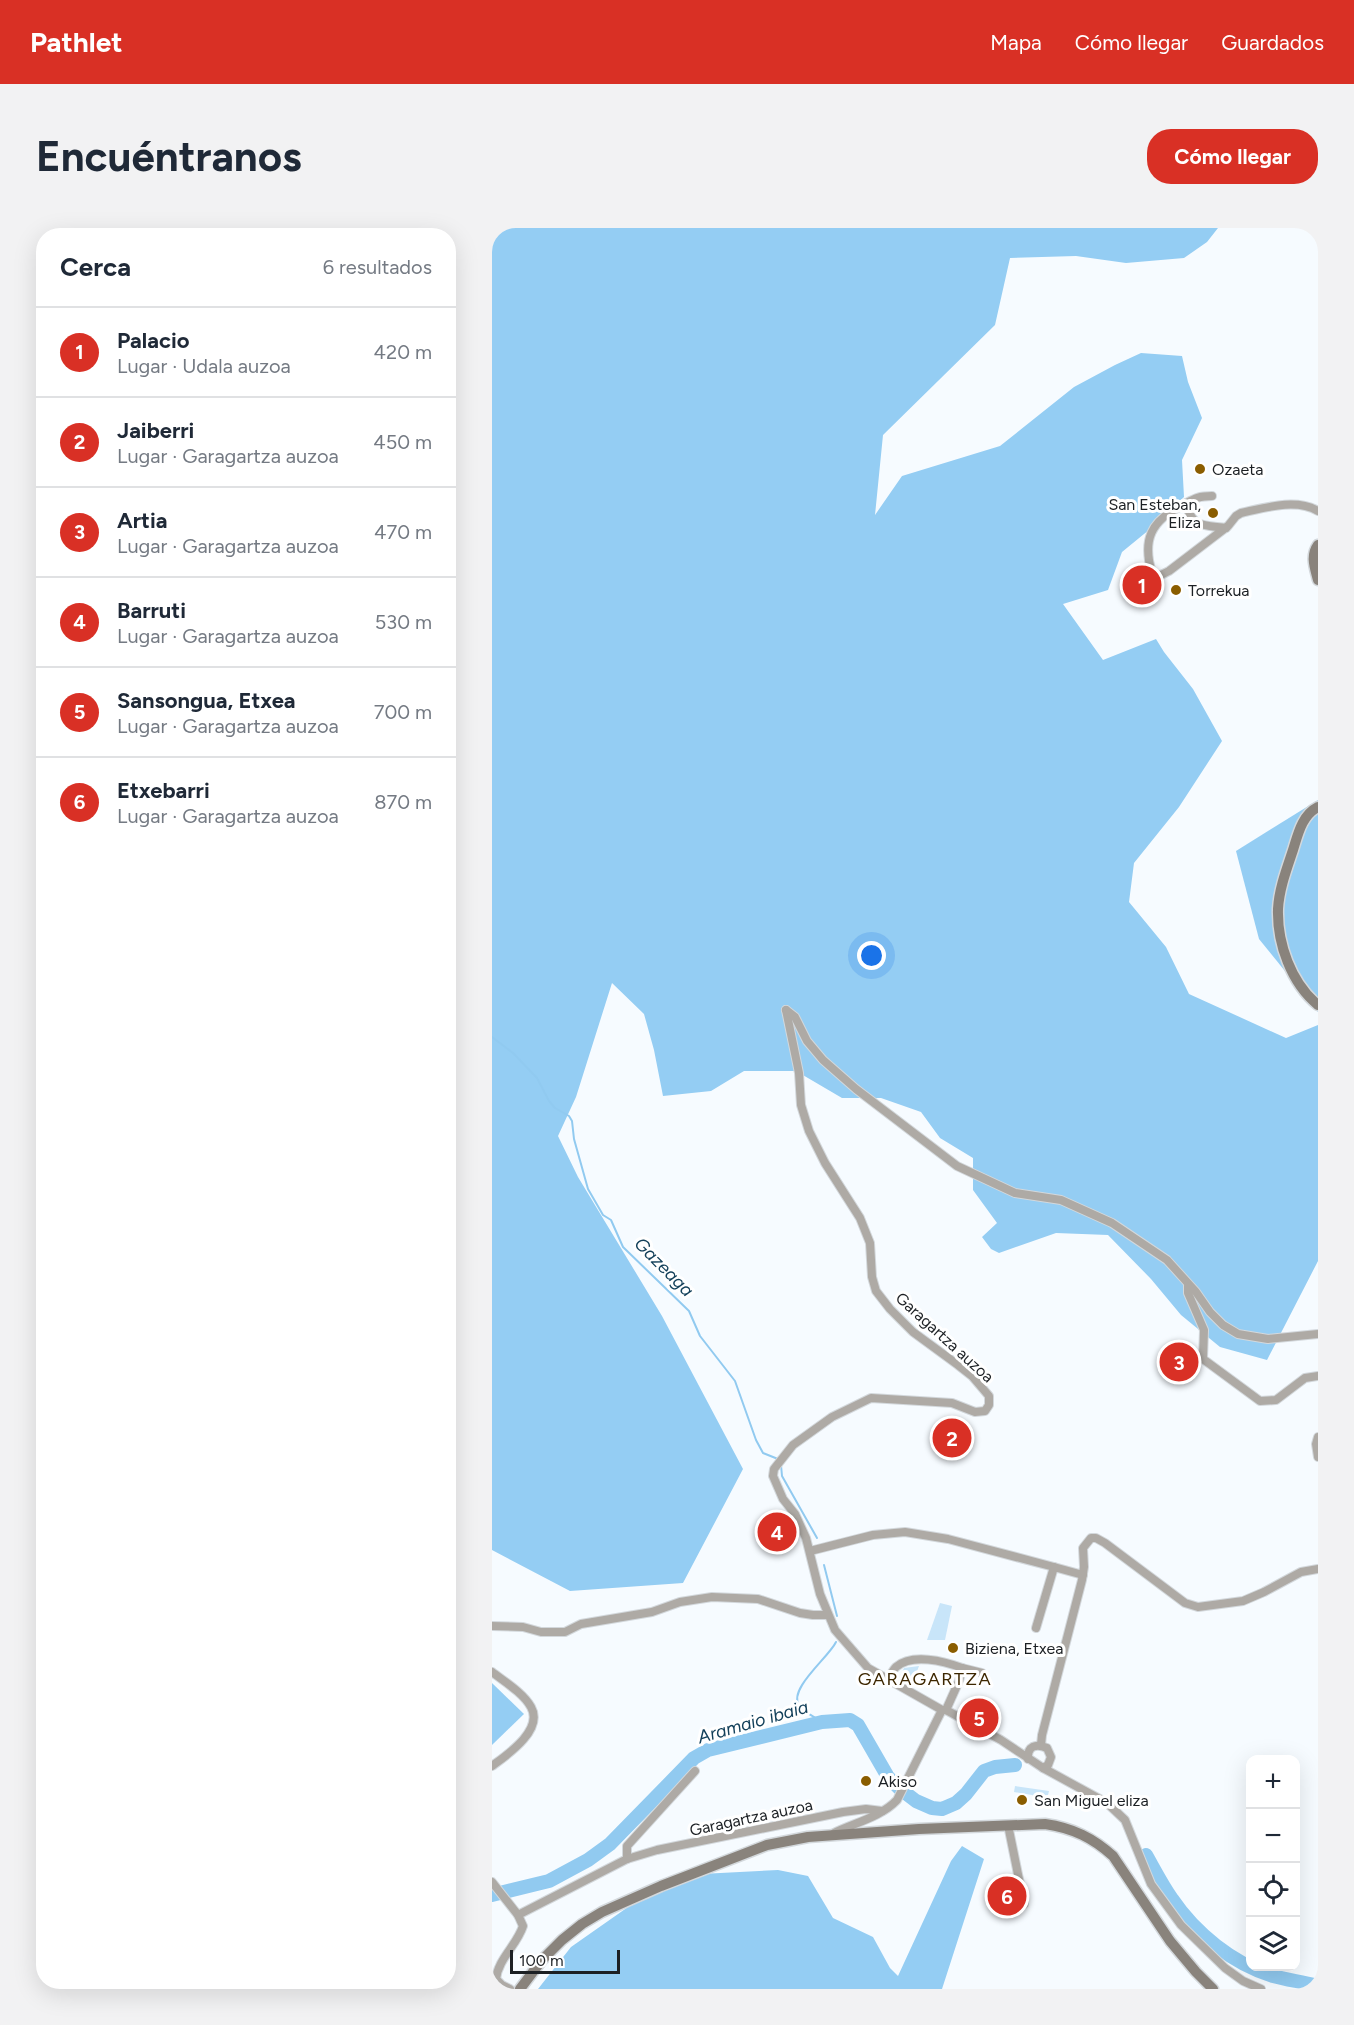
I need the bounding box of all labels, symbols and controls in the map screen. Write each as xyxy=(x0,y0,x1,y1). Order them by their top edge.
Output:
text: Pathlet xyxy=(30,25,122,59)
text: Mapa xyxy=(990,30,1042,55)
text: Cómo llegar xyxy=(1075,30,1188,55)
text: Guardados xyxy=(1221,30,1324,55)
button: Cómo llegar xyxy=(1147,129,1318,184)
text: Encuéntranos xyxy=(36,131,302,182)
text: Cerca xyxy=(60,251,131,283)
text: 6 resultados xyxy=(323,255,432,279)
text: Palacio xyxy=(117,327,189,354)
text: 1 xyxy=(75,340,84,364)
text: 420 m xyxy=(374,340,432,364)
text: Lugar · Udala auzoa xyxy=(117,354,291,378)
text: Jaiberri xyxy=(117,417,194,444)
text: 2 xyxy=(74,430,85,454)
text: 450 m xyxy=(373,430,432,454)
text: Lugar · Garagartza auzoa xyxy=(117,444,339,468)
place label: Ozaeta xyxy=(1212,460,1263,479)
marker: Ozaeta xyxy=(1193,462,1207,476)
place label: San Esteban, Eliza xyxy=(1108,495,1201,532)
marker: San Esteban, Eliza xyxy=(1206,506,1220,520)
text: Artia xyxy=(117,507,167,534)
text: 3 xyxy=(74,520,85,544)
text: 470 m xyxy=(374,520,432,544)
text: Lugar · Garagartza auzoa xyxy=(117,534,339,558)
pin: 1 xyxy=(1122,562,1162,608)
place label: Torrekua xyxy=(1188,581,1250,600)
marker: Torrekua xyxy=(1169,583,1183,597)
text: Barruti xyxy=(117,597,186,624)
text: 4 xyxy=(73,610,86,634)
text: 530 m xyxy=(375,610,432,634)
text: Lugar · Garagartza auzoa xyxy=(117,624,339,648)
text: Sansongua, Etxea xyxy=(117,687,296,714)
text: 5 xyxy=(74,700,85,724)
text: 700 m xyxy=(374,700,432,724)
text: Lugar · Garagartza auzoa xyxy=(117,714,339,738)
text: Etxebarri xyxy=(117,777,210,804)
text: 6 xyxy=(74,790,85,814)
text: 870 m xyxy=(374,790,432,814)
text: Lugar · Garagartza auzoa xyxy=(117,804,339,828)
your location xyxy=(857,941,886,970)
water label: Gazeaga xyxy=(630,1233,698,1301)
street label: Garagartza auzoa xyxy=(892,1288,998,1386)
pin: 3 xyxy=(1160,1340,1198,1384)
pin: 2 xyxy=(932,1416,972,1460)
pin: 4 xyxy=(758,1510,796,1554)
place label: Biziena, Etxea xyxy=(965,1639,1063,1658)
marker: Biziena, Etxea xyxy=(946,1641,960,1655)
district label: GARAGARTZA xyxy=(858,1668,992,1690)
water label: Aramaio ibaia xyxy=(694,1696,811,1749)
pin: 5 xyxy=(960,1696,998,1740)
map controls xyxy=(1246,1755,1300,1971)
button: + xyxy=(1246,1755,1300,1809)
place label: Akiso xyxy=(878,1772,917,1791)
marker: Akiso xyxy=(859,1774,873,1788)
place label: San Miguel eliza xyxy=(1034,1791,1149,1810)
marker: San Miguel eliza xyxy=(1015,1793,1029,1807)
street label: Garagartza auzoa xyxy=(688,1795,814,1840)
button: − xyxy=(1246,1809,1300,1863)
button: locate xyxy=(1246,1863,1300,1917)
pin: 6 xyxy=(988,1874,1026,1918)
button: layers xyxy=(1246,1917,1300,1971)
scale bar xyxy=(510,1947,620,1974)
text: 100 m xyxy=(519,1951,564,1970)

